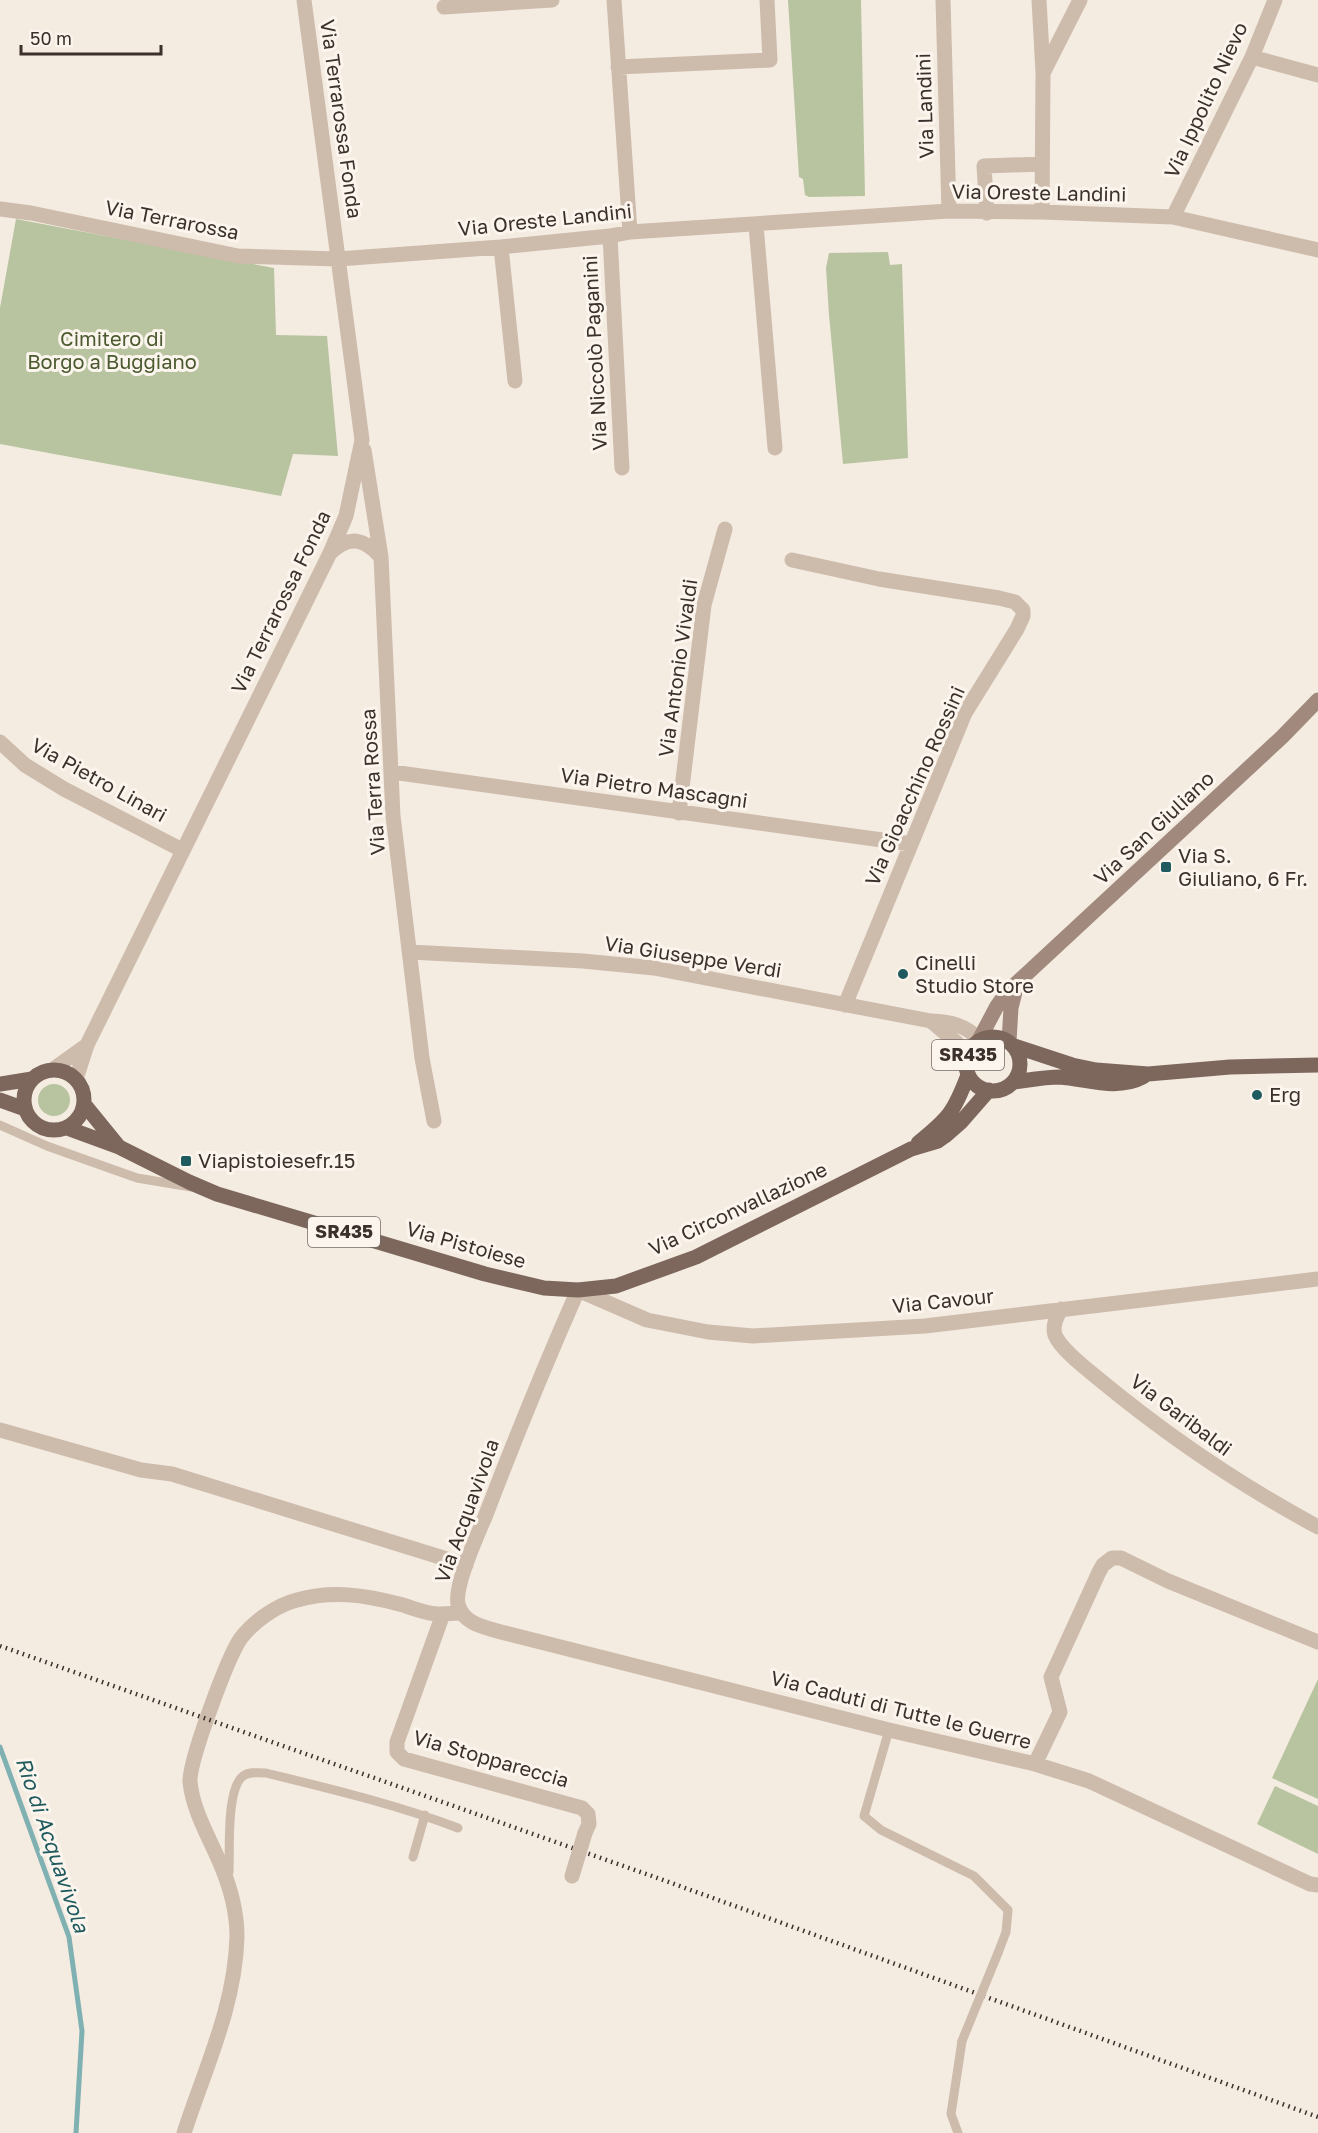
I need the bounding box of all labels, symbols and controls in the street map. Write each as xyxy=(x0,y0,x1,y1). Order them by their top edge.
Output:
scale bar xyxy=(21,18,160,56)
street label: Via Terrarossa Fonda xyxy=(316,18,368,220)
street label: Via Ippolito Nievo xyxy=(1158,18,1252,181)
text: 50 m xyxy=(30,27,72,49)
street label: Via Landini xyxy=(910,53,938,159)
street label: Via Oreste Landini xyxy=(951,178,1127,206)
street label: Via Terrarossa xyxy=(103,194,241,244)
street label: Via Oreste Landini xyxy=(457,198,633,240)
street label: Via Niccolò Paganini xyxy=(577,255,611,451)
park label: Cimitero di Borgo a Buggiano xyxy=(27,326,197,373)
street label: Via Terrarossa Fonda xyxy=(225,506,335,697)
street label: Via Antonio Vivaldi xyxy=(653,577,701,759)
street label: Via Gioacchino Rossini xyxy=(859,682,969,889)
street label: Via Terra Rossa xyxy=(355,708,389,856)
street label: Via Pietro Linari xyxy=(28,732,171,826)
street label: Via Pietro Mascagni xyxy=(559,762,749,812)
street label: Via San Giuliano xyxy=(1088,766,1218,889)
place label: Via S. Giuliano, 6 Fr. xyxy=(1178,843,1308,890)
marker: Via S. Giuliano, 6 Fr. xyxy=(1159,860,1173,874)
street label: Via Giuseppe Verdi xyxy=(603,930,783,982)
place label: Cinelli Studio Store xyxy=(915,950,1034,997)
marker: Cinelli Studio Store xyxy=(896,967,910,981)
road number: SR435 xyxy=(932,1040,1004,1070)
place label: Erg xyxy=(1269,1082,1301,1106)
marker: Erg xyxy=(1250,1088,1264,1102)
place label: Viapistoiesefr.15 xyxy=(198,1148,355,1172)
marker: Viapistoiesefr.15 xyxy=(179,1154,193,1168)
street label: Via Circonvallazione xyxy=(645,1156,831,1260)
street label: Via Pistoiese xyxy=(404,1216,529,1273)
road number: SR435 xyxy=(308,1217,380,1247)
street label: Via Cavour xyxy=(891,1283,995,1317)
street label: Via Garibaldi xyxy=(1126,1368,1237,1460)
street label: Via Acquavivola xyxy=(429,1435,503,1586)
street label: Via Caduti di Tutte le Guerre xyxy=(768,1665,1034,1753)
street label: Via Stoppareccia xyxy=(411,1724,572,1792)
water label: Rio di Acquavivola xyxy=(11,1754,96,1937)

